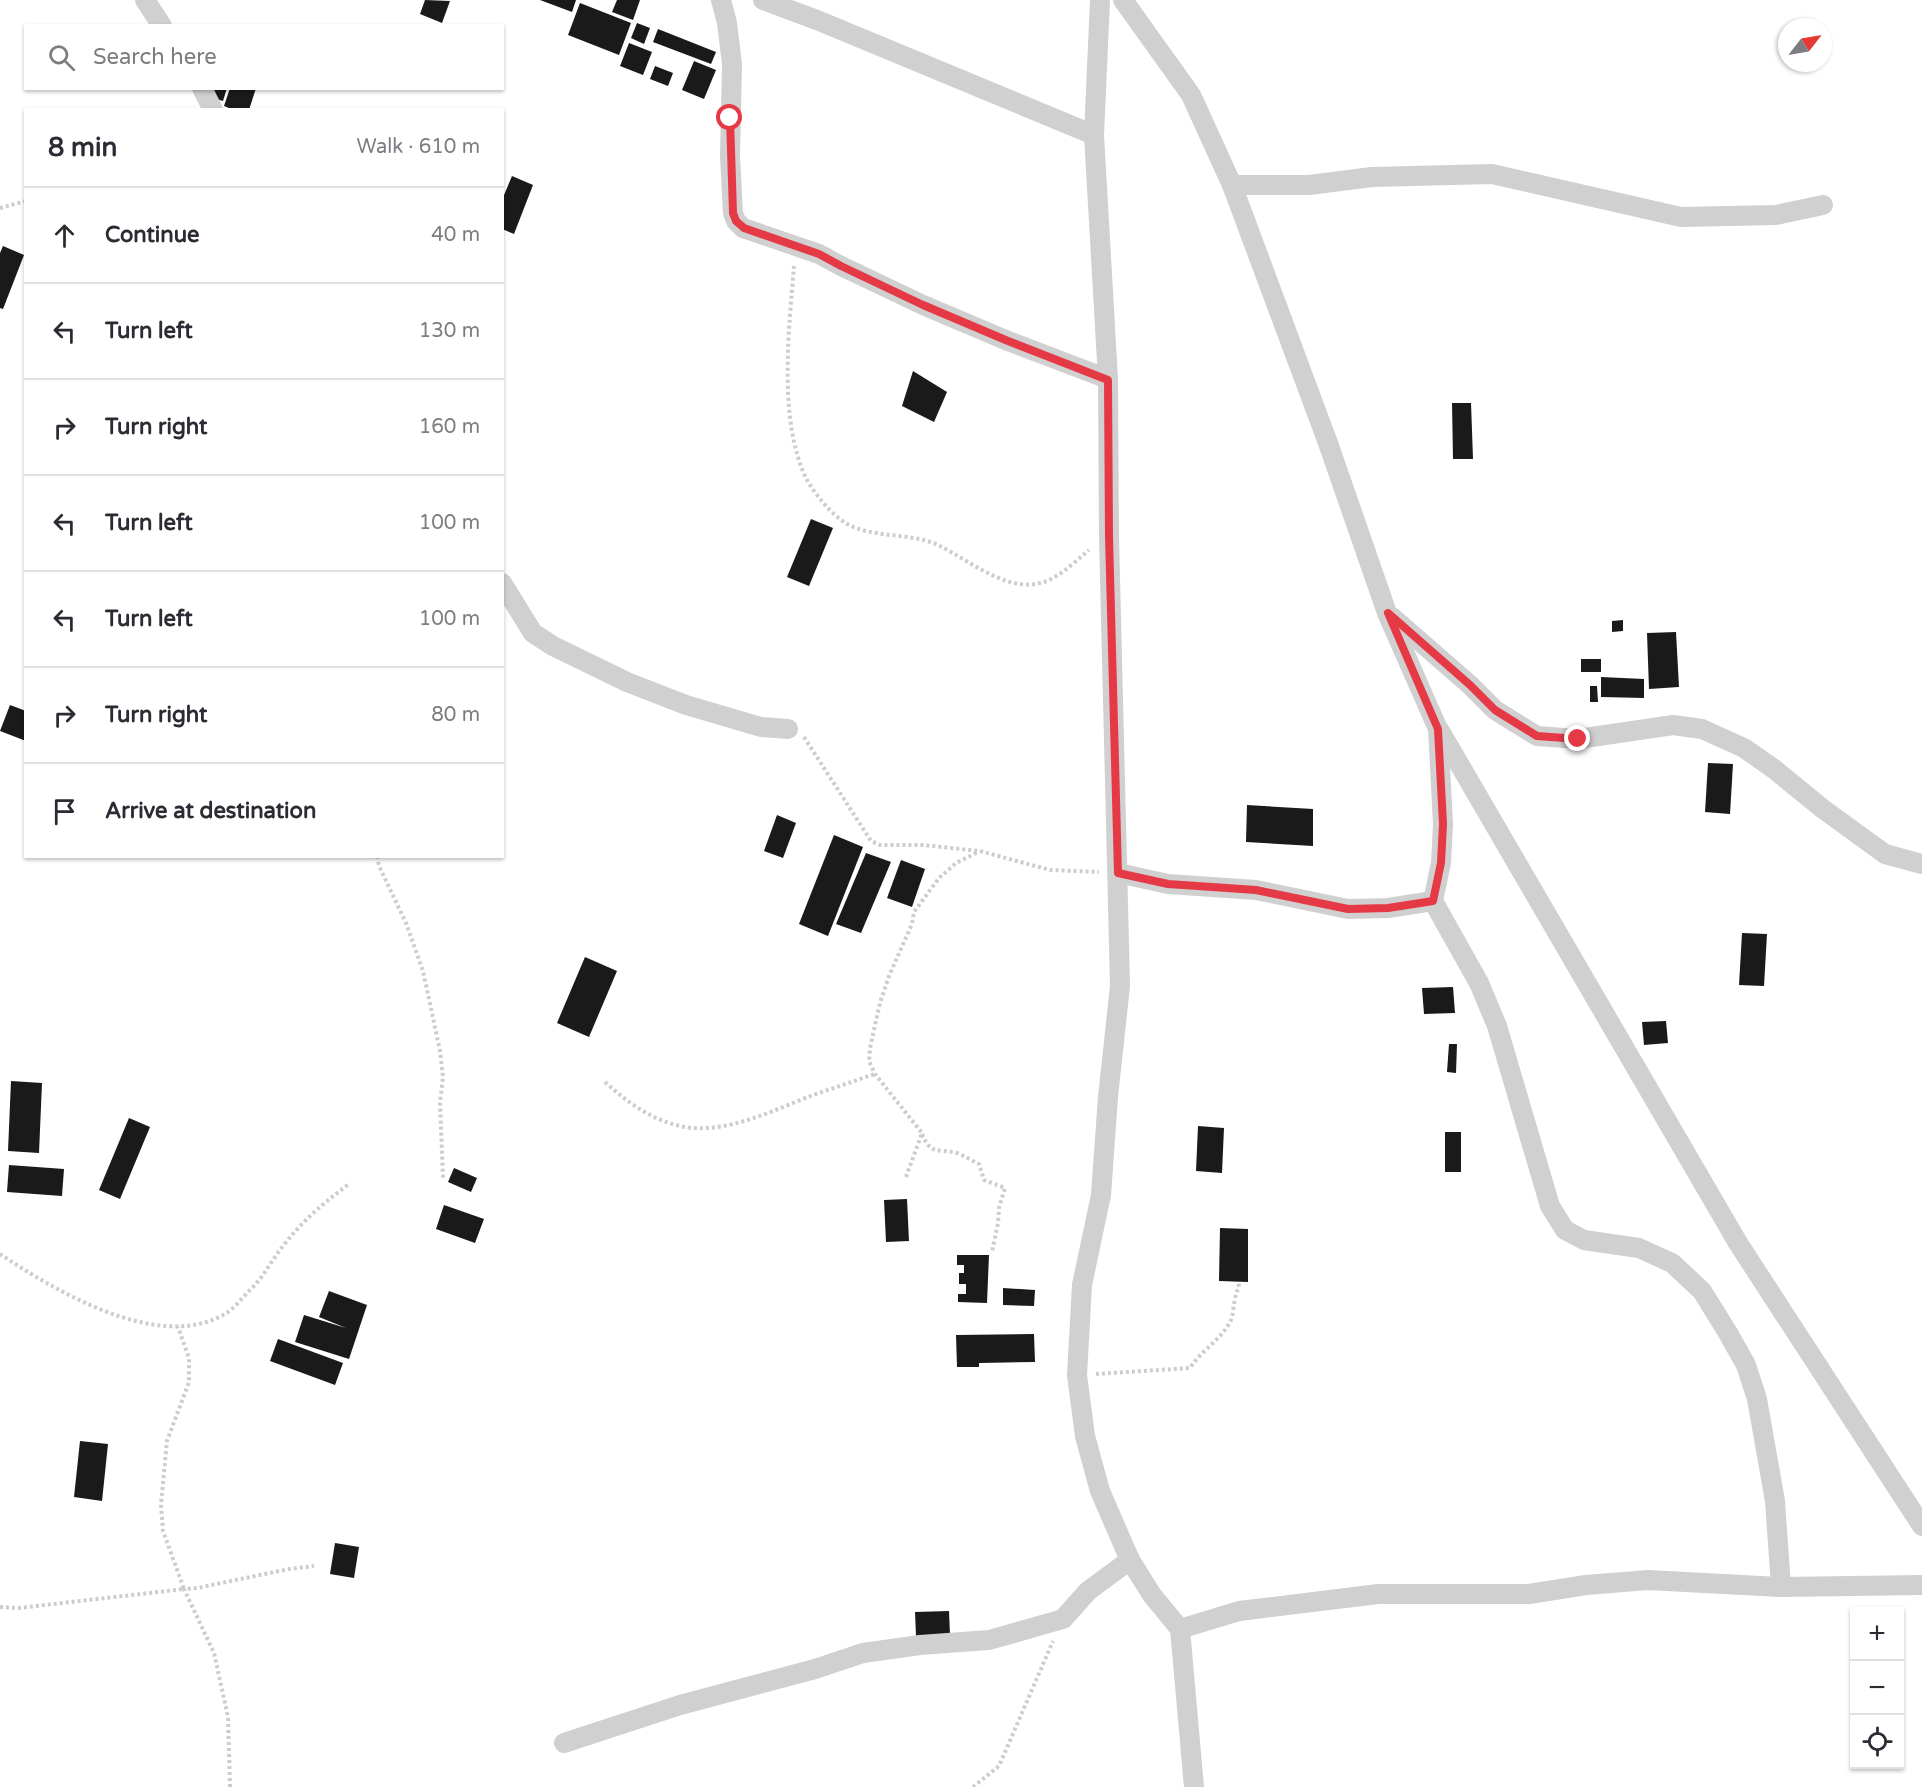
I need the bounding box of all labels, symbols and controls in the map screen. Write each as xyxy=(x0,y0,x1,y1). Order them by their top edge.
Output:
north arrow xyxy=(1778,18,1832,72)
search box xyxy=(24,24,504,90)
icon: search xyxy=(45,41,78,74)
text: Search here xyxy=(93,44,217,70)
route start xyxy=(716,104,742,130)
text: 8 min xyxy=(48,132,117,163)
text: Walk · 610 m xyxy=(357,135,480,159)
icon: ahead xyxy=(48,219,81,252)
text: Continue xyxy=(105,222,200,248)
text: 40 m xyxy=(431,223,480,247)
icon: left xyxy=(48,315,81,348)
text: Turn left xyxy=(105,318,193,344)
text: 130 m xyxy=(419,319,480,343)
icon: right xyxy=(48,411,81,444)
text: Turn right xyxy=(105,414,207,440)
text: 160 m xyxy=(419,415,480,439)
icon: left xyxy=(48,507,81,540)
text: Turn left xyxy=(105,510,193,536)
text: 100 m xyxy=(419,511,480,535)
icon: left xyxy=(48,603,81,636)
text: Turn left xyxy=(105,606,193,632)
text: 100 m xyxy=(419,607,480,631)
icon: right xyxy=(48,699,81,732)
text: Turn right xyxy=(105,702,207,728)
text: 80 m xyxy=(431,703,480,727)
route end xyxy=(1564,725,1590,751)
icon: arrive xyxy=(48,795,81,828)
text: Arrive at destination xyxy=(105,798,316,824)
map controls xyxy=(1850,1607,1904,1769)
button: + xyxy=(1850,1607,1904,1661)
button: − xyxy=(1850,1661,1904,1715)
button: locate xyxy=(1850,1715,1904,1769)

